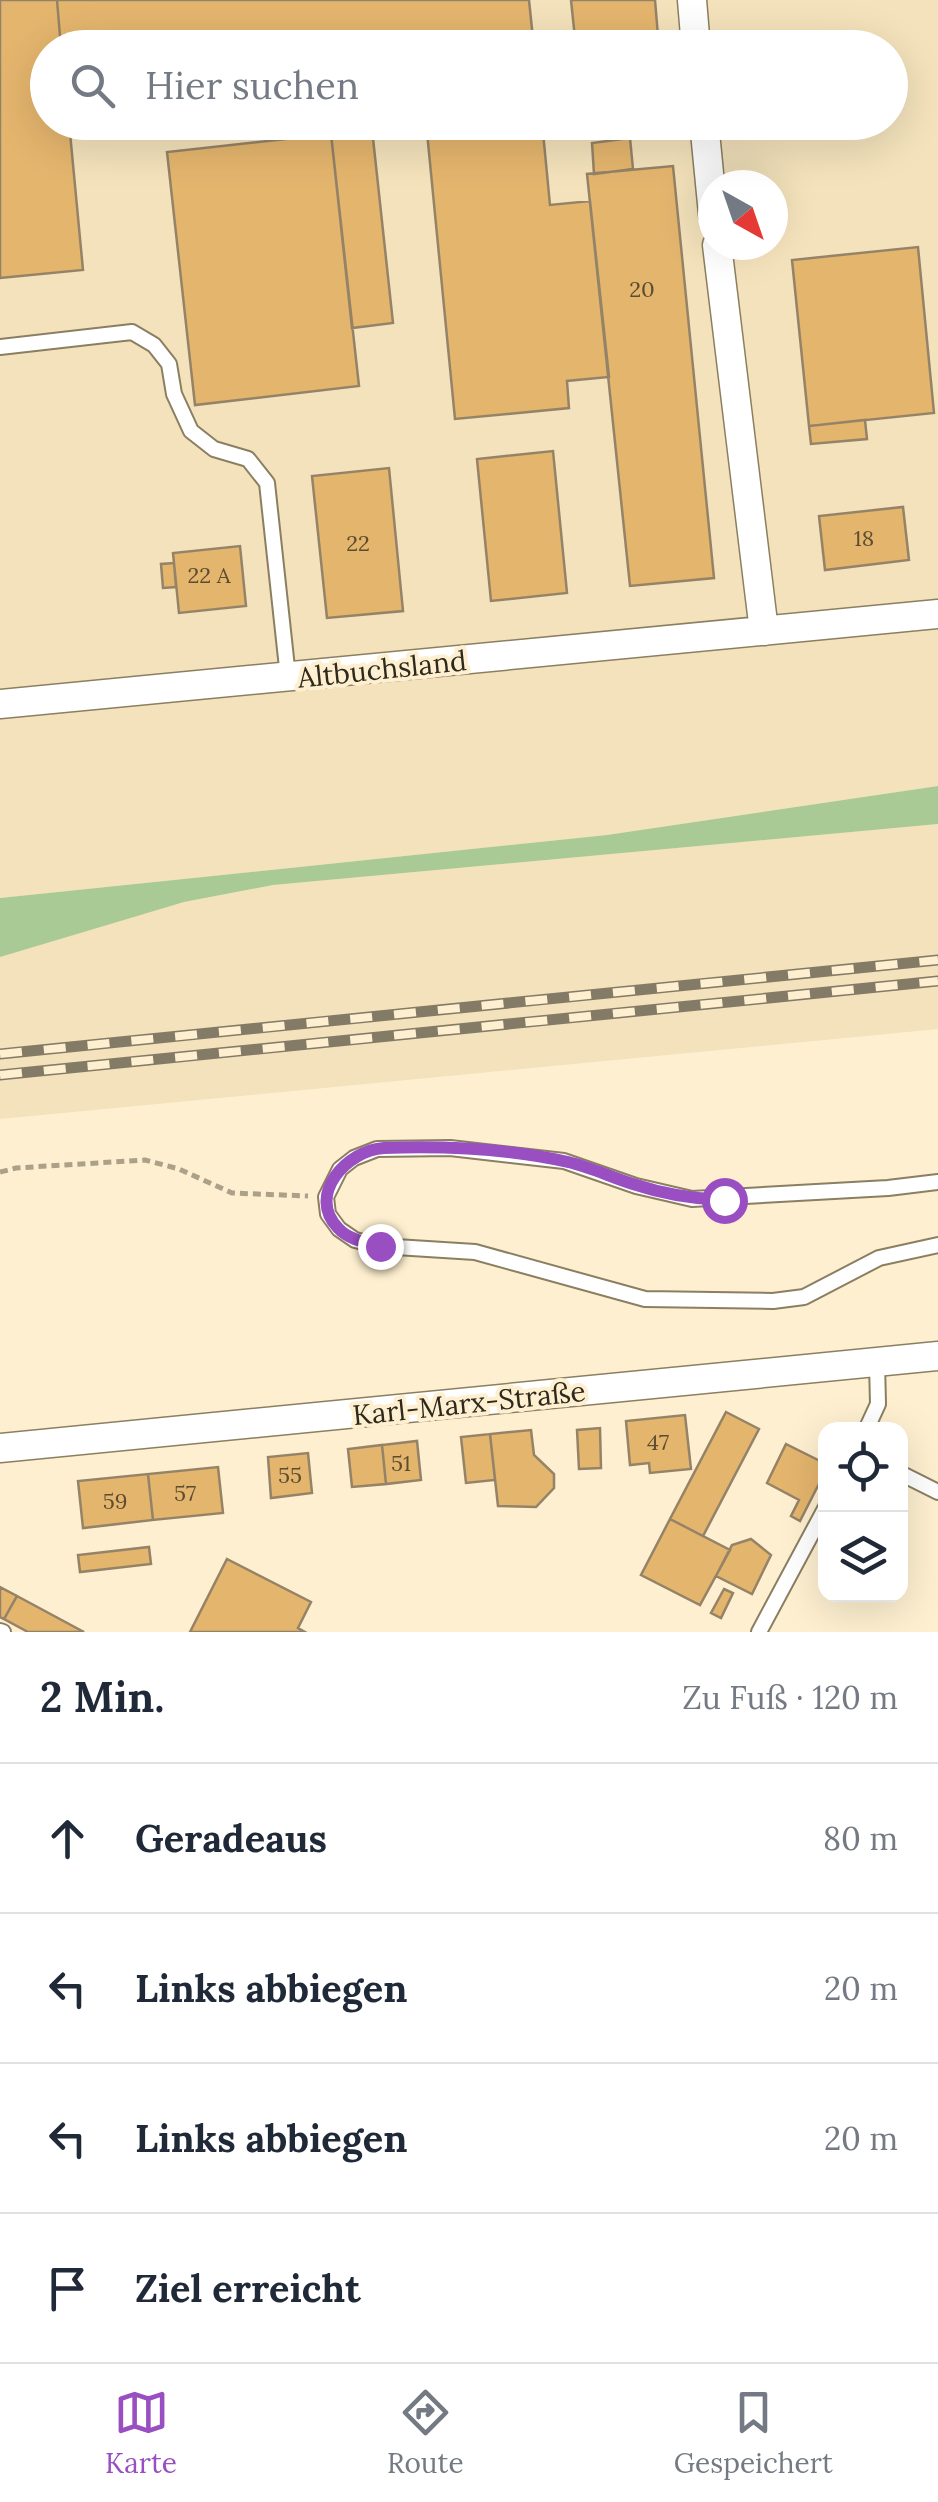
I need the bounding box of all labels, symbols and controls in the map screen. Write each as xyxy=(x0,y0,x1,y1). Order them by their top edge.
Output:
search box xyxy=(30,30,908,140)
icon: search xyxy=(65,58,120,113)
text: Hier suchen xyxy=(145,61,359,109)
north arrow xyxy=(698,170,788,260)
house number: 20 xyxy=(629,275,655,303)
house number: 18 xyxy=(854,524,874,552)
house number: 22 xyxy=(346,529,370,557)
house number: 22 A xyxy=(187,561,232,589)
street label: Altbuchsland xyxy=(295,642,468,696)
route start xyxy=(702,1178,748,1224)
route end xyxy=(358,1224,404,1270)
street label: Karl-Marx-Straße xyxy=(351,1373,587,1433)
map controls xyxy=(818,1422,908,1602)
button: locate xyxy=(818,1422,908,1512)
house number: 47 xyxy=(647,1428,669,1456)
house number: 51 xyxy=(391,1449,411,1477)
house number: 55 xyxy=(278,1461,302,1489)
house number: 57 xyxy=(174,1479,196,1507)
house number: 59 xyxy=(103,1487,127,1515)
button: layers xyxy=(818,1512,908,1602)
text: 2 Min. xyxy=(40,1670,164,1724)
text: Zu Fuß · 120 m xyxy=(682,1677,898,1718)
icon: ahead xyxy=(40,1811,95,1866)
text: Geradeaus xyxy=(135,1814,327,1862)
text: 80 m xyxy=(823,1818,898,1859)
icon: left xyxy=(40,1961,95,2016)
text: Links abbiegen xyxy=(135,1964,407,2012)
text: 20 m xyxy=(824,1968,898,2009)
icon: left xyxy=(40,2111,95,2166)
text: Links abbiegen xyxy=(135,2114,407,2162)
text: 20 m xyxy=(824,2118,898,2159)
icon: arrive xyxy=(40,2261,95,2316)
text: Ziel erreicht xyxy=(135,2264,361,2312)
tab: Karte xyxy=(105,2385,177,2481)
tab: Route xyxy=(387,2385,464,2481)
tab: Gespeichert xyxy=(674,2385,833,2481)

